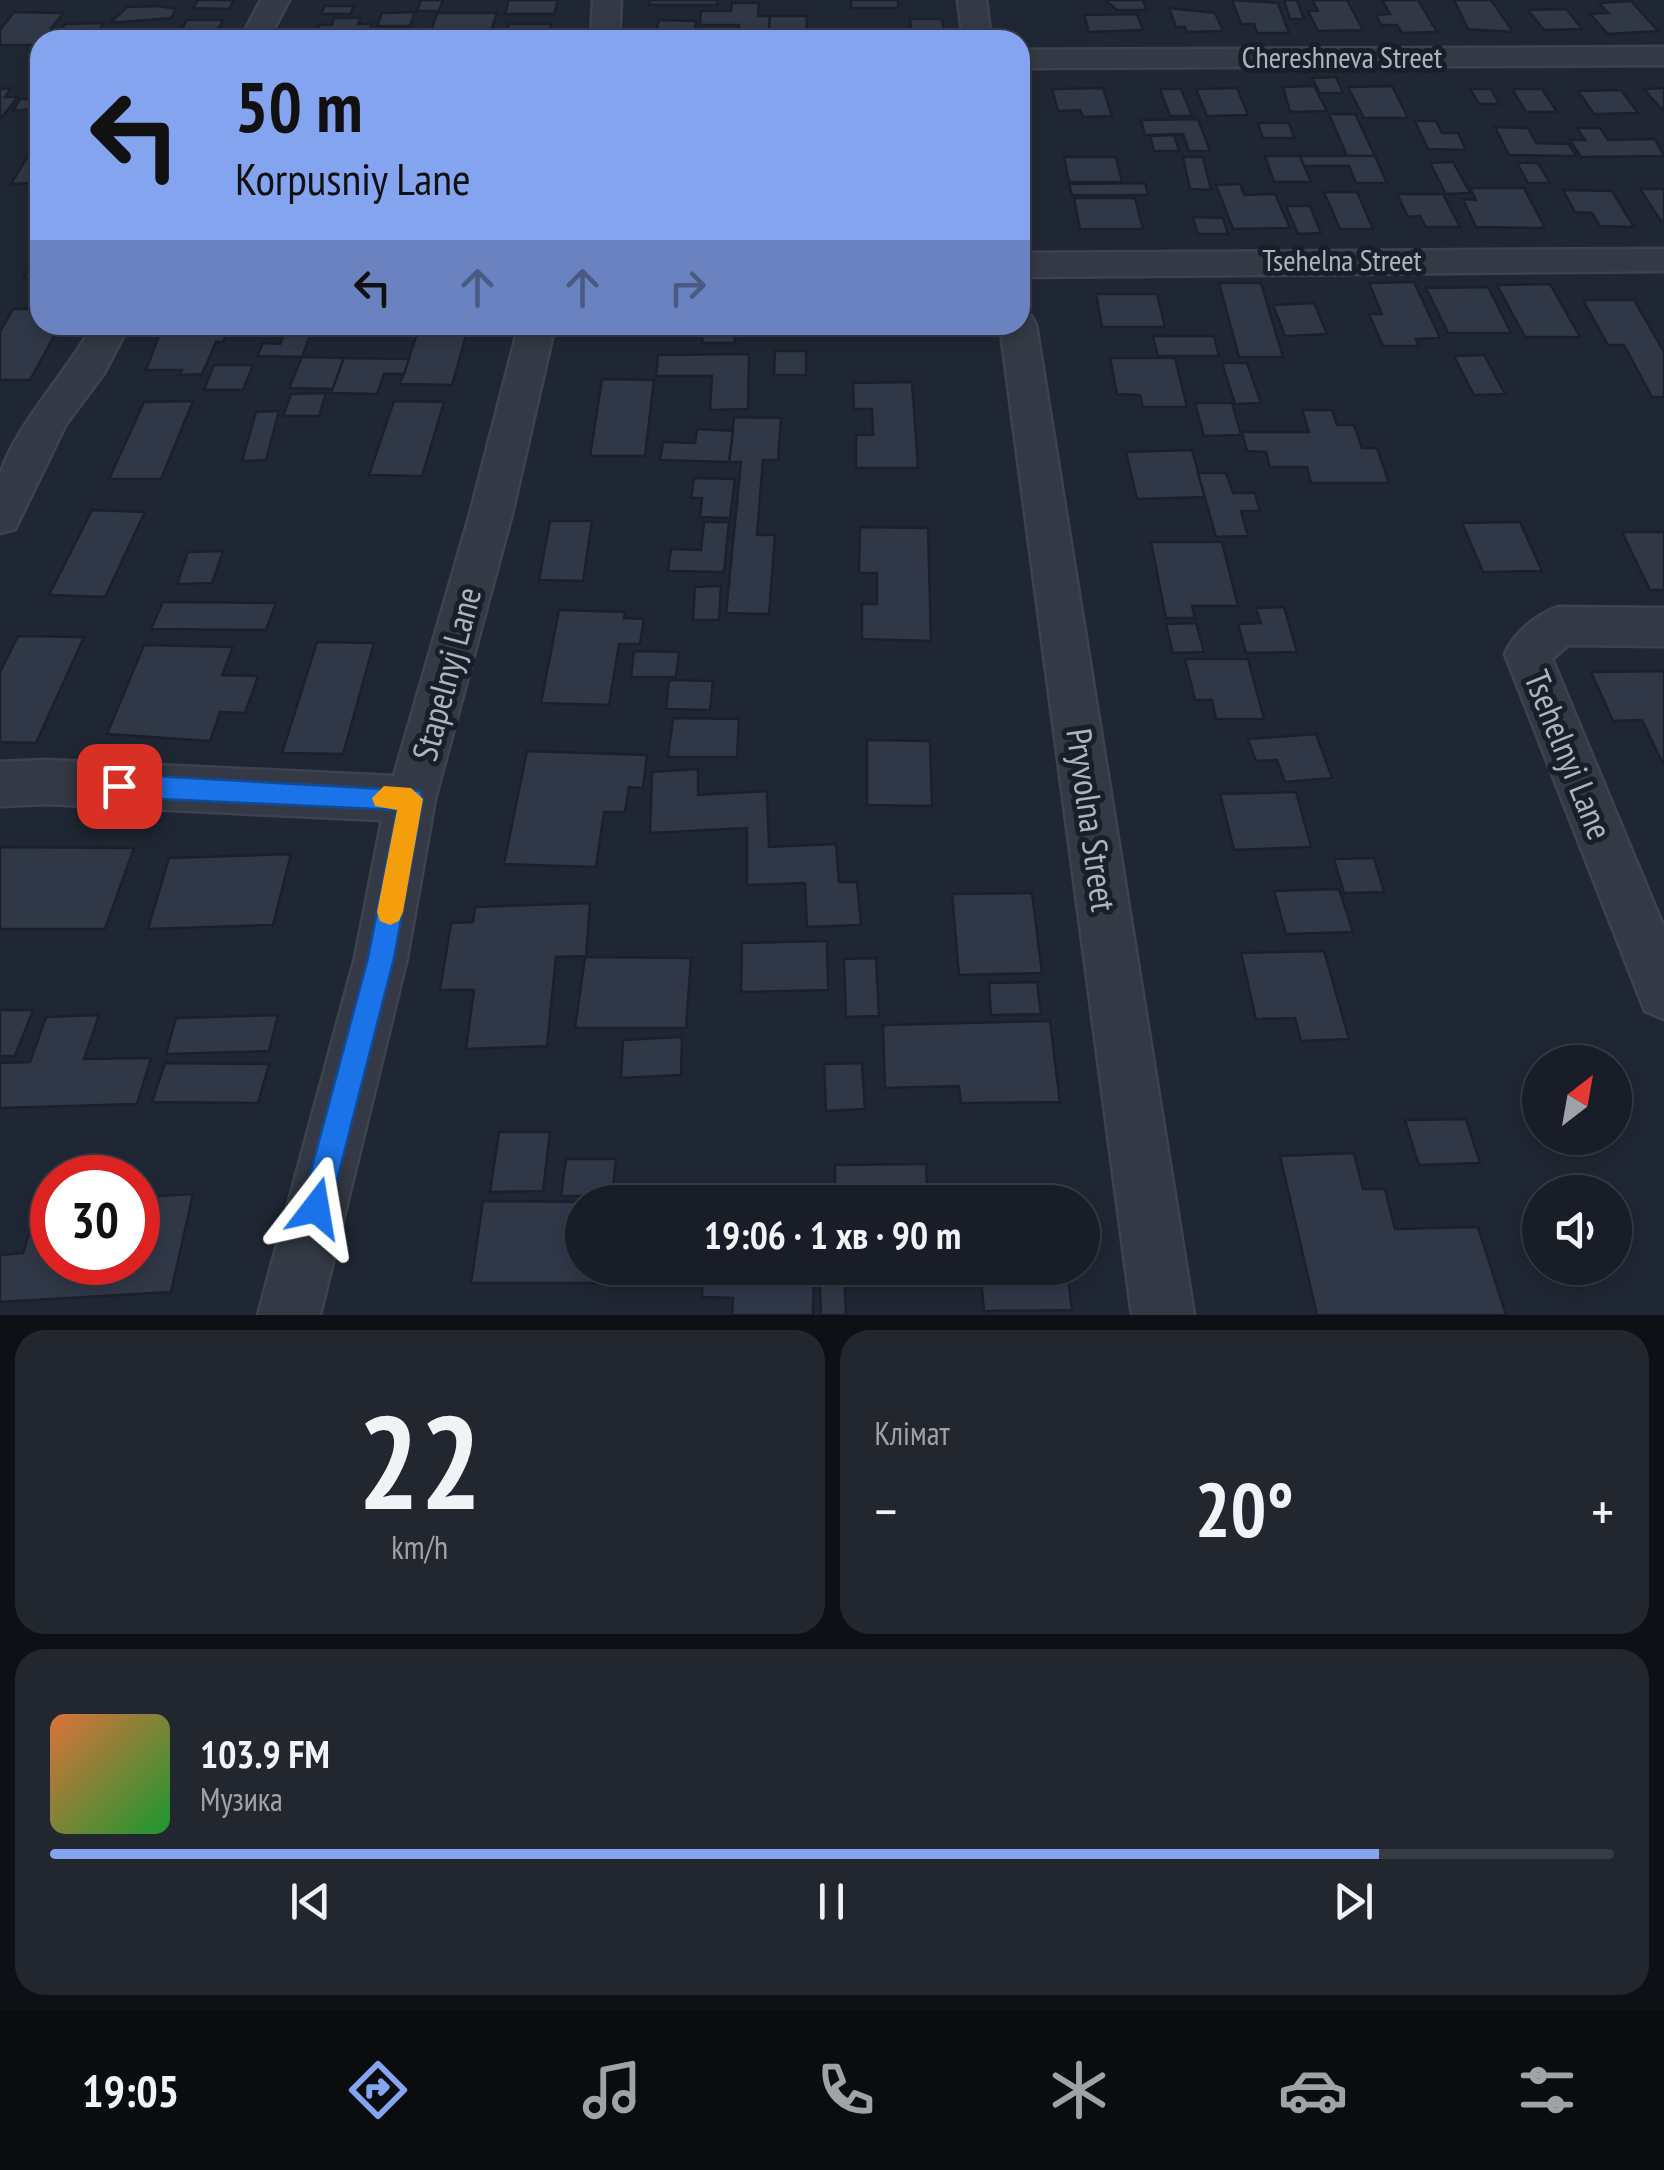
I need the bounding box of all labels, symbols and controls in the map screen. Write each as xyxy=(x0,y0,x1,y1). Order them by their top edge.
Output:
street label: Chereshneva Street xyxy=(1242,37,1443,76)
text: 50 m xyxy=(235,61,363,151)
icon: left xyxy=(70,70,200,200)
text: Korpusniy Lane xyxy=(235,149,471,207)
street label: Tsehelna Street xyxy=(1262,240,1423,279)
icon: left xyxy=(345,260,400,315)
icon: ahead xyxy=(450,260,505,315)
icon: ahead xyxy=(555,260,610,315)
icon: right xyxy=(660,260,715,315)
street label: Stapelnyj Lane xyxy=(401,582,491,766)
street label: Tsehelnyi Lane xyxy=(1514,663,1624,846)
street label: Pryvolna Street xyxy=(1056,726,1128,915)
pin xyxy=(77,744,162,829)
icon: arrive xyxy=(92,759,147,814)
north arrow xyxy=(1522,1045,1632,1155)
map controls xyxy=(1522,1045,1632,1285)
speed limit sign: 30 xyxy=(30,1155,160,1285)
position arrow xyxy=(264,1156,368,1260)
button: sound xyxy=(1522,1175,1632,1285)
text: 19:06 · 1 хв · 90 m xyxy=(704,1210,961,1259)
text: 22 xyxy=(358,1377,482,1545)
text: Клімат xyxy=(875,1412,950,1454)
text: 20° xyxy=(1195,1461,1294,1558)
text: − xyxy=(875,1475,897,1546)
text: + xyxy=(1591,1475,1614,1546)
text: km/h xyxy=(391,1526,448,1568)
text: 103.9 FM xyxy=(200,1729,330,1778)
text: Музика xyxy=(200,1778,283,1820)
icon: previous xyxy=(283,1874,338,1929)
icon: pause xyxy=(804,1874,859,1929)
icon: next xyxy=(1326,1874,1381,1929)
icon: directions xyxy=(343,2055,413,2125)
icon: music xyxy=(577,2055,647,2125)
icon: phone xyxy=(811,2055,881,2125)
icon: climate xyxy=(1044,2055,1114,2125)
icon: car xyxy=(1278,2055,1348,2125)
icon: filters xyxy=(1512,2055,1582,2125)
text: 19:05 xyxy=(82,2061,179,2119)

